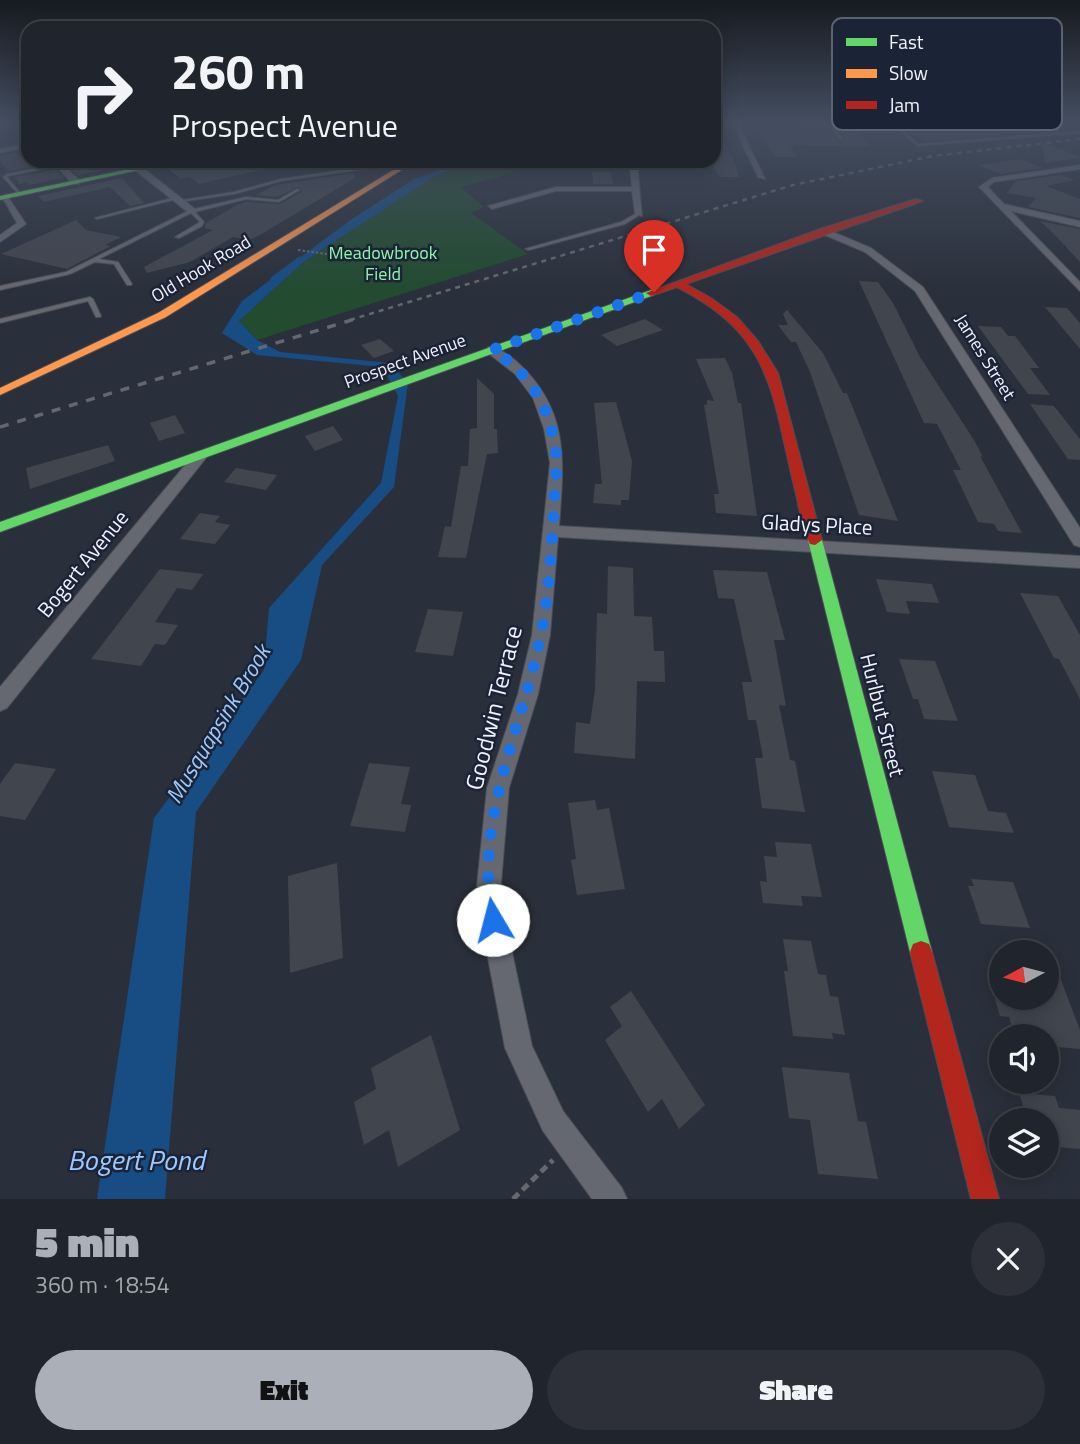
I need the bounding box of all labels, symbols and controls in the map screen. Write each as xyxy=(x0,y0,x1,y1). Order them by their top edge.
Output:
legend xyxy=(832,18,1062,130)
text: Fast xyxy=(889,27,924,56)
text: 260 m xyxy=(171,33,305,108)
icon: right xyxy=(56,49,147,140)
text: Slow xyxy=(889,58,928,87)
text: Jam xyxy=(889,90,920,119)
text: Prospect Avenue xyxy=(171,101,398,149)
pin xyxy=(624,220,684,292)
street label: Old Hook Road xyxy=(146,228,256,309)
icon: arrive xyxy=(635,231,673,269)
park label: Meadowbrook Field xyxy=(329,239,438,287)
street label: James Street xyxy=(948,308,1023,406)
street label: Prospect Avenue xyxy=(340,326,469,395)
street label: Bogert Avenue xyxy=(29,503,136,624)
street label: Gladys Place xyxy=(761,505,873,543)
street label: Goodwin Terrace xyxy=(455,622,531,794)
water label: Musquapsink Brook xyxy=(156,635,280,810)
street label: Hurlbut Street xyxy=(852,650,914,780)
position arrow xyxy=(456,883,530,957)
north arrow xyxy=(989,940,1059,1010)
map controls xyxy=(989,940,1059,1178)
button: sound xyxy=(989,1024,1059,1094)
button: layers xyxy=(989,1108,1059,1178)
water label: Bogert Pond xyxy=(67,1138,208,1181)
text: 5 min xyxy=(35,1209,139,1273)
button: close xyxy=(971,1222,1045,1296)
text: 360 m · 18:54 xyxy=(35,1267,170,1302)
button: Exit xyxy=(35,1350,533,1430)
button: Share xyxy=(547,1350,1045,1430)

